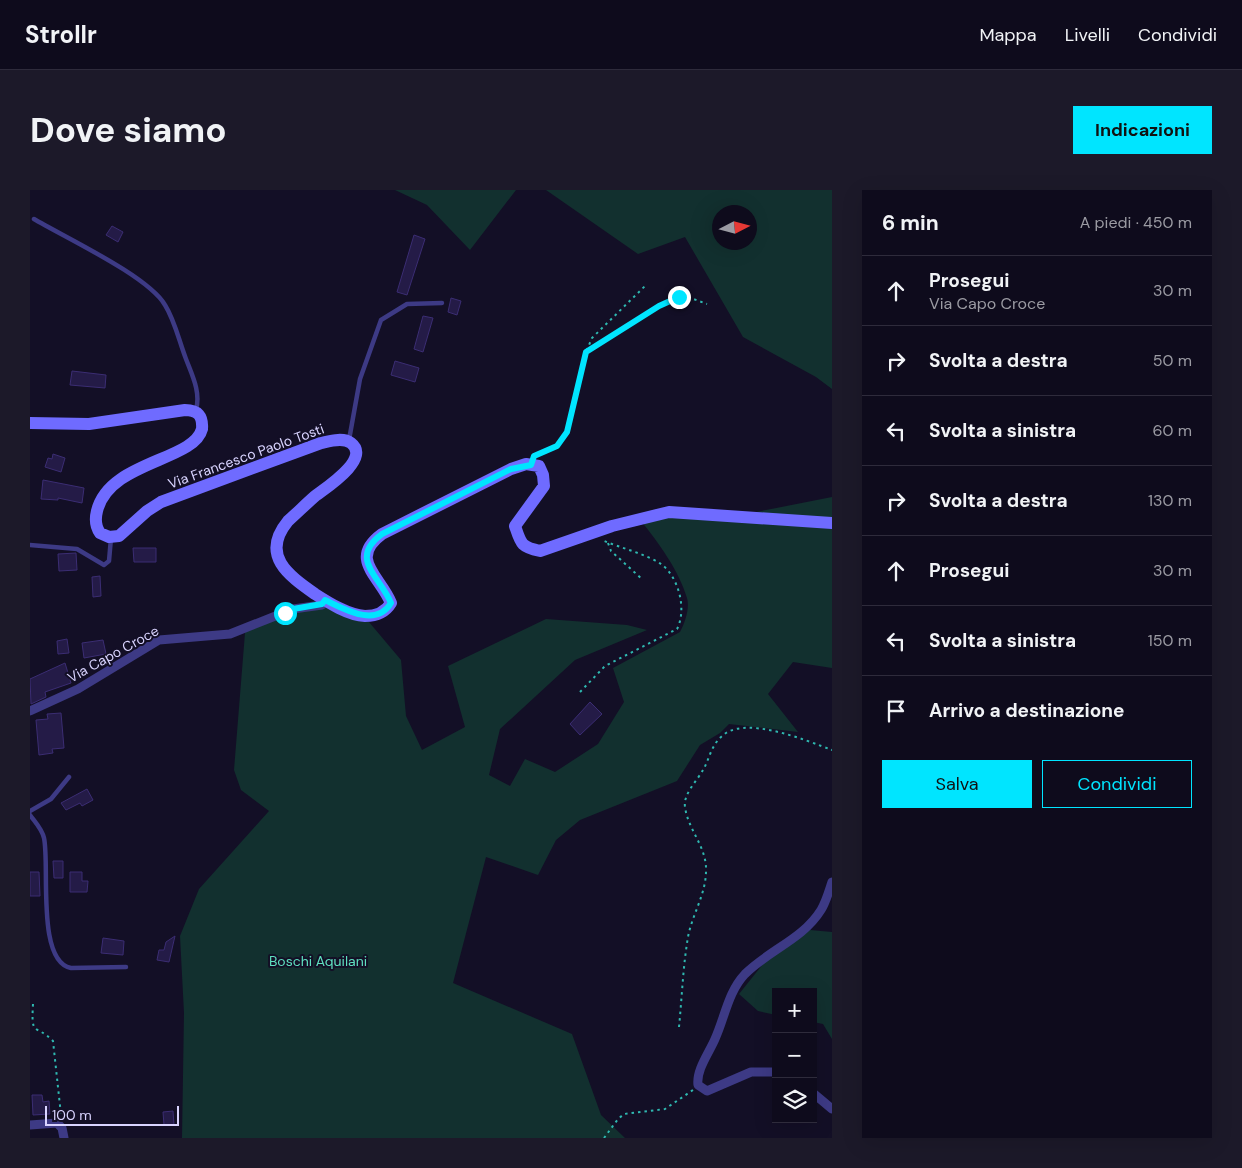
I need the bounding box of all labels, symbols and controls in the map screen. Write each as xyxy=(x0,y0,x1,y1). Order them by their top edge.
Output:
text: Strollr xyxy=(25,19,97,50)
text: Mappa xyxy=(979,23,1037,47)
text: Livelli xyxy=(1065,23,1110,47)
text: Condividi xyxy=(1138,23,1217,47)
button: Indicazioni xyxy=(1073,106,1212,154)
text: Dove siamo xyxy=(30,107,227,153)
north arrow xyxy=(712,205,757,250)
text: 6 min xyxy=(882,209,939,237)
text: A piedi · 450 m xyxy=(1080,212,1192,233)
text: Prosegui xyxy=(929,268,1009,293)
icon: ahead xyxy=(882,277,910,305)
text: 30 m xyxy=(1153,280,1192,301)
route end xyxy=(668,286,691,309)
text: Via Capo Croce xyxy=(929,293,1045,314)
icon: right xyxy=(882,347,910,375)
text: Svolta a destra xyxy=(929,348,1068,373)
text: 50 m xyxy=(1153,350,1192,371)
icon: left xyxy=(882,417,910,445)
text: Svolta a sinistra xyxy=(929,418,1076,443)
street label: Via Francesco Paolo Tosti xyxy=(166,419,326,493)
text: 60 m xyxy=(1152,420,1192,441)
icon: right xyxy=(882,487,910,515)
text: Svolta a destra xyxy=(929,488,1068,513)
text: 130 m xyxy=(1148,490,1192,511)
icon: ahead xyxy=(882,557,910,585)
text: Prosegui xyxy=(929,558,1009,583)
text: 30 m xyxy=(1153,560,1192,581)
route start xyxy=(274,602,297,625)
street label: Via Capo Croce xyxy=(64,621,162,687)
icon: left xyxy=(882,627,910,655)
text: Svolta a sinistra xyxy=(929,628,1076,653)
text: 150 m xyxy=(1148,630,1192,651)
icon: arrive xyxy=(882,697,910,725)
text: Arrivo a destinazione xyxy=(929,698,1124,723)
button: Salva xyxy=(882,760,1032,808)
button: Condividi xyxy=(1042,760,1192,808)
park label: Boschi Aquilani xyxy=(269,952,367,970)
map controls xyxy=(772,988,817,1123)
button: + xyxy=(772,988,817,1033)
button: − xyxy=(772,1033,817,1078)
button: layers xyxy=(772,1078,817,1123)
scale bar xyxy=(45,1103,179,1126)
text: 100 m xyxy=(52,1106,92,1124)

